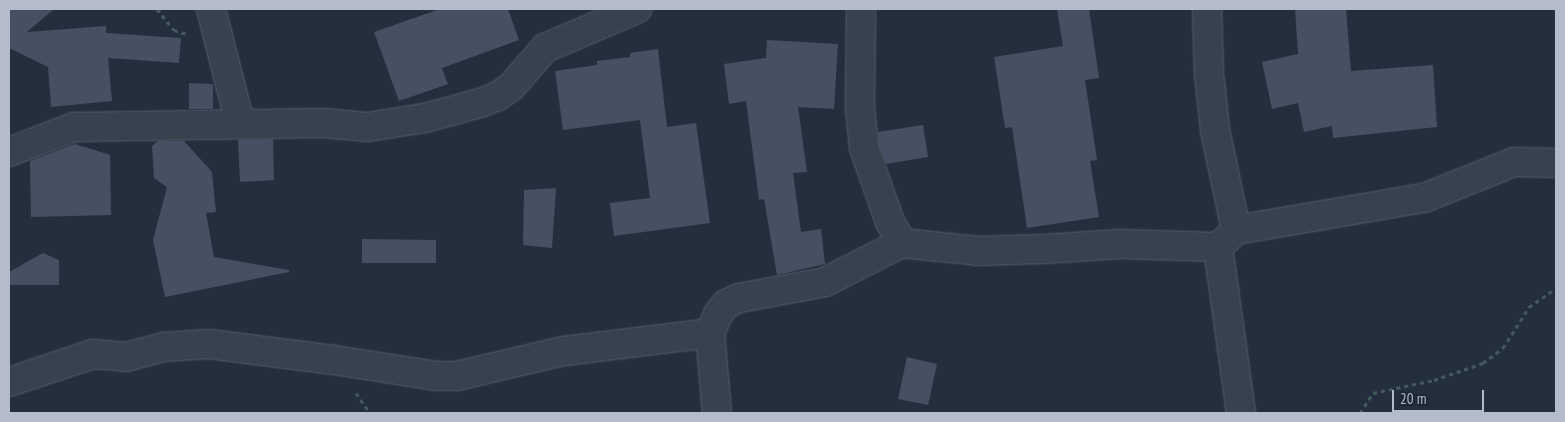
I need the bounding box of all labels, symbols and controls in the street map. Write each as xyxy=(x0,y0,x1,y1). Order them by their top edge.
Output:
scale bar xyxy=(1395,380,1488,412)
text: 20 m xyxy=(1400,389,1426,408)

